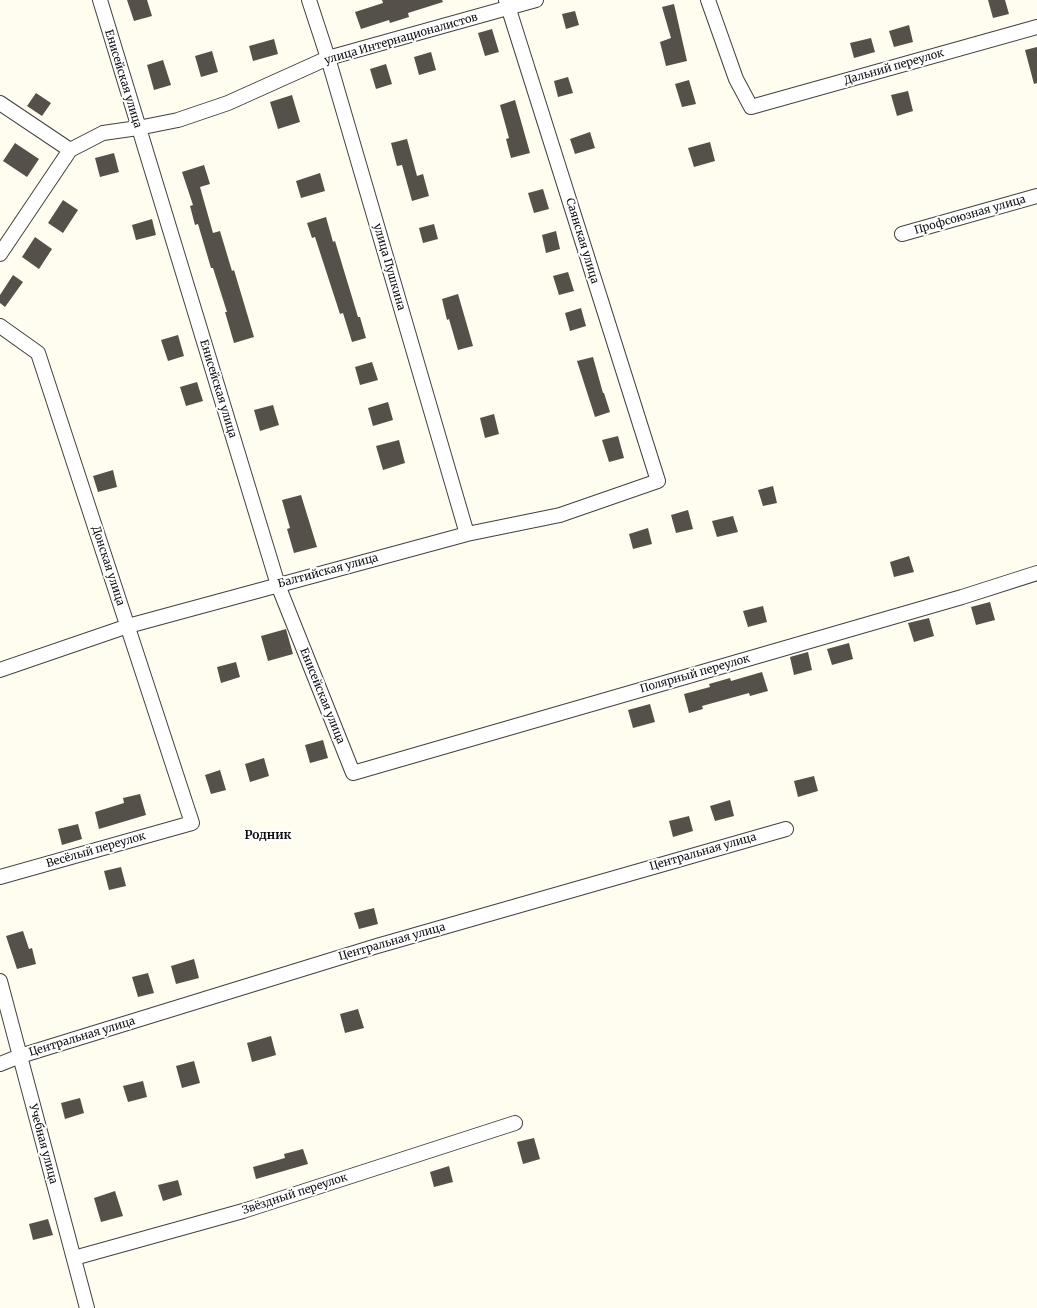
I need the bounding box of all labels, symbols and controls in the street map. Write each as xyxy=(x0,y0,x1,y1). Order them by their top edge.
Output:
street label: улица Интернационалистов xyxy=(323,11,479,67)
street label: Енисейская улица xyxy=(102,28,144,130)
street label: Дальний переулок xyxy=(842,46,946,88)
street label: Профсоюзная улица xyxy=(913,193,1027,237)
street label: Саянская улица xyxy=(563,197,601,285)
street label: улица Пушкина xyxy=(370,222,408,312)
street label: Енисейская улица xyxy=(197,338,239,440)
street label: Донская улица xyxy=(89,525,127,607)
street label: Балтийская улица xyxy=(276,551,380,591)
street label: Енисейская улица xyxy=(297,646,347,746)
street label: Полярный переулок xyxy=(639,652,751,696)
street label: Весёлый переулок xyxy=(45,829,147,871)
district label: Родник xyxy=(244,829,292,843)
street label: Центральная улица xyxy=(648,830,758,874)
street label: Центральная улица xyxy=(337,920,447,964)
street label: Центральная улица xyxy=(27,1015,137,1059)
street label: Учебная улица xyxy=(26,1103,60,1185)
street label: Звёздный переулок xyxy=(241,1171,349,1217)

